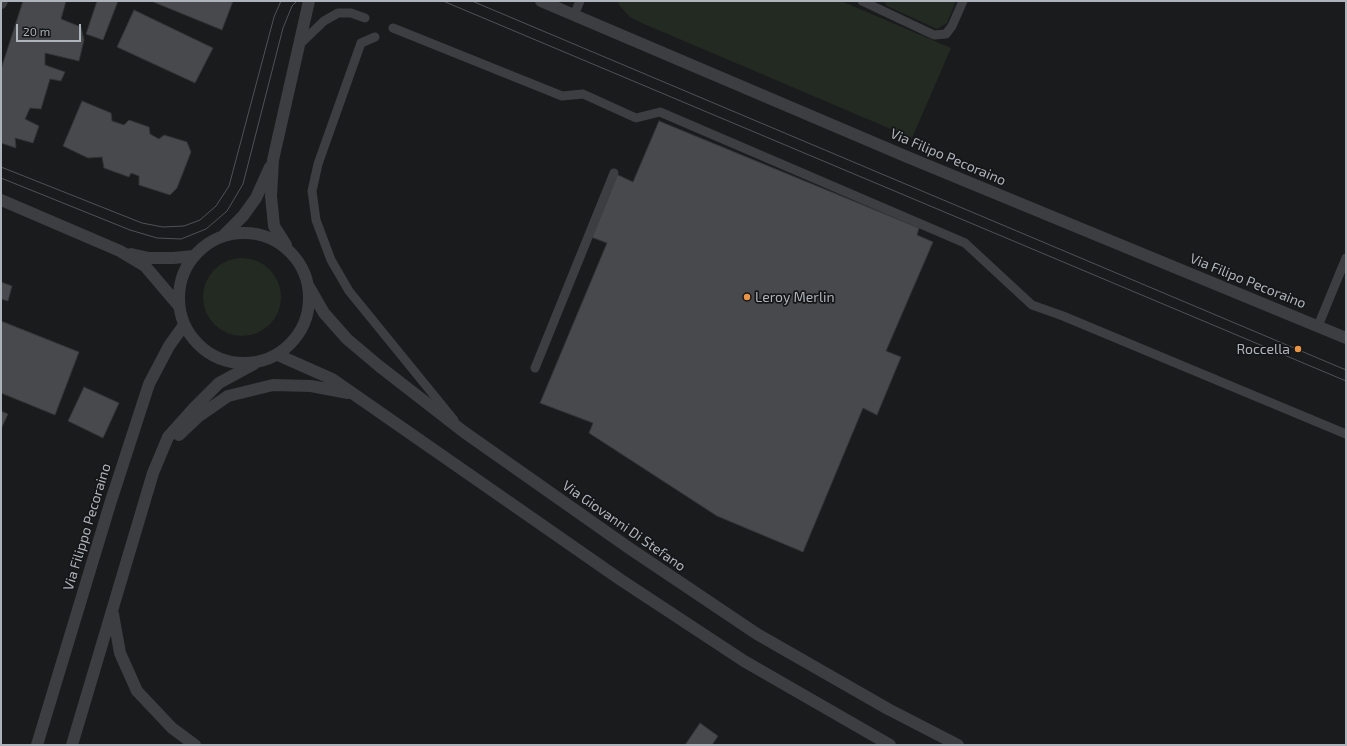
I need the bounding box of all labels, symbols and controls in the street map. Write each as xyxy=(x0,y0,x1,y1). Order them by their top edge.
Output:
scale bar xyxy=(18,16,83,42)
text: 20 m xyxy=(23,24,50,38)
street label: Via Filipo Pecoraino xyxy=(888,125,1008,189)
street label: Via Filipo Pecoraino xyxy=(1187,250,1309,312)
place label: Leroy Merlin xyxy=(755,289,835,305)
marker: Leroy Merlin xyxy=(742,292,752,302)
place label: Roccella xyxy=(1236,341,1290,357)
marker: Roccella xyxy=(1293,344,1303,354)
street label: Via Filippo Pecoraino xyxy=(60,461,114,593)
street label: Via Giovanni Di Stefano xyxy=(559,477,689,575)

